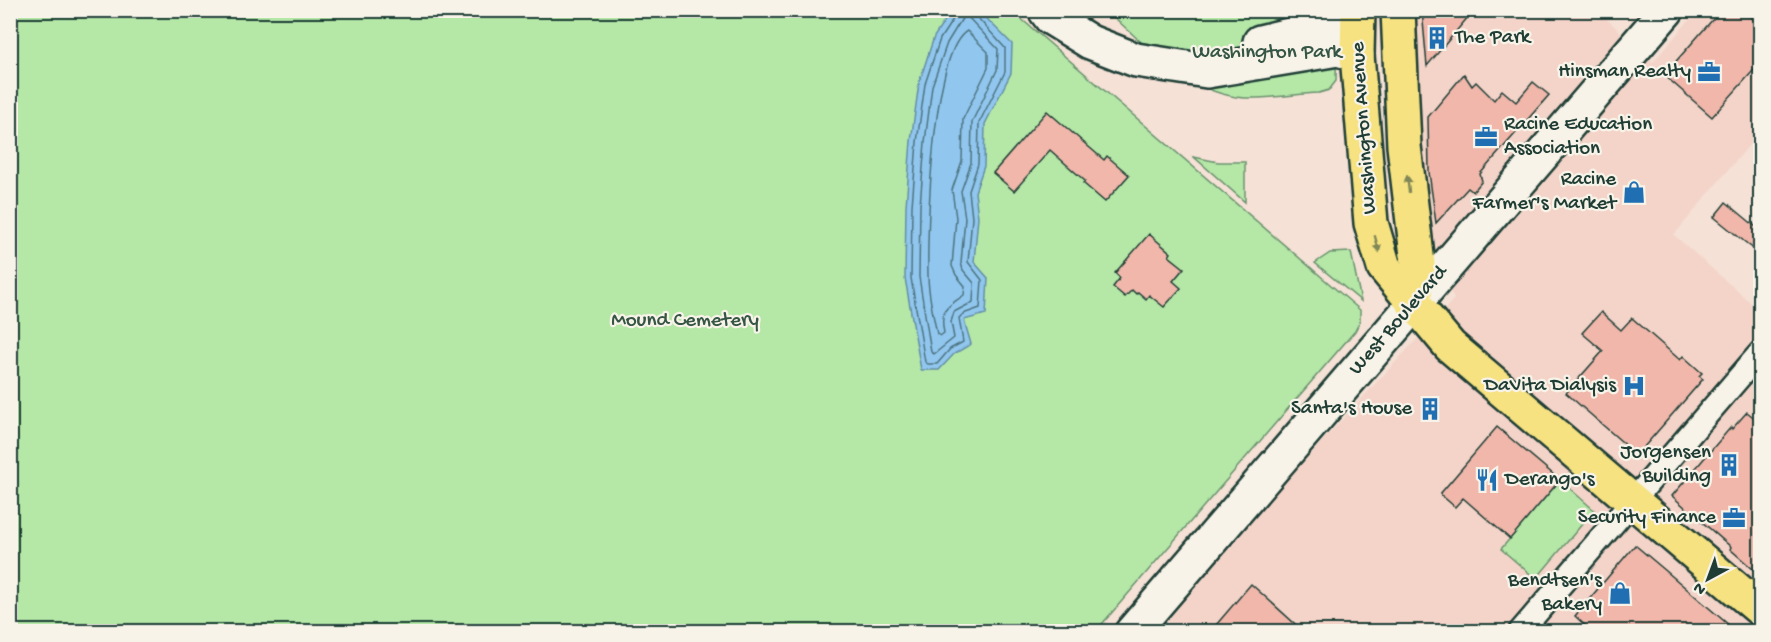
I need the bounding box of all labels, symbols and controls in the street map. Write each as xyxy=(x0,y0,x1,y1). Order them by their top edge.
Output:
building icon: The Park xyxy=(1424,25,1450,51)
place label: The Park xyxy=(1454,26,1533,51)
street label: Washington Avenue xyxy=(1346,40,1383,215)
park label: Washington Park xyxy=(1192,41,1344,66)
office icon: Hinsman Realty xyxy=(1696,59,1722,85)
place label: Hinsman Realty xyxy=(1558,60,1691,85)
place label: Racine Education Association xyxy=(1504,113,1652,162)
office icon: Racine Education Association xyxy=(1473,124,1499,150)
place label: Racine Farmer's Market xyxy=(1471,168,1618,217)
one-way arrow xyxy=(1404,174,1413,193)
shop icon: Racine Farmer's Market xyxy=(1621,179,1647,205)
one-way arrow xyxy=(1373,235,1382,253)
street label: West Boulevard xyxy=(1344,260,1455,381)
park label: Mound Cemetery xyxy=(611,309,759,334)
hospital icon: DaVita Dialysis xyxy=(1621,373,1647,399)
place label: DaVita Dialysis xyxy=(1482,374,1617,399)
building icon: Santa's House xyxy=(1417,396,1443,422)
place label: Santa's House xyxy=(1291,397,1413,422)
place label: Jorgensen Building xyxy=(1620,441,1711,490)
building icon: Jorgensen Building xyxy=(1716,452,1742,478)
restaurant icon: Derango's xyxy=(1474,467,1500,493)
place label: Derango's xyxy=(1503,468,1596,493)
office icon: Security Finance xyxy=(1721,505,1747,531)
place label: Security Finance xyxy=(1578,506,1717,531)
north arrow xyxy=(1678,549,1738,609)
place label: Bendtsen's Bakery xyxy=(1507,569,1603,618)
text: N xyxy=(1690,577,1711,598)
shop icon: Bendtsen's Bakery xyxy=(1607,580,1633,606)

